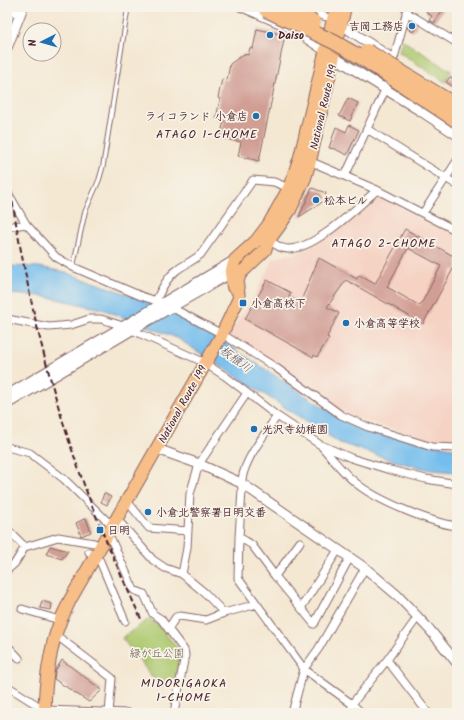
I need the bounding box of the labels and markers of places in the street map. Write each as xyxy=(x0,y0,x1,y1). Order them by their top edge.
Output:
place label: 吉岡工務店 xyxy=(349,18,404,36)
marker: 吉岡工務店 xyxy=(407,21,417,31)
place label: Daiso xyxy=(278,27,304,45)
marker: Daiso xyxy=(265,30,275,40)
place label: ライコランド 小倉店 xyxy=(145,108,248,126)
marker: ライコランド 小倉店 xyxy=(251,111,261,121)
place label: 松本ビル xyxy=(324,192,368,210)
marker: 松本ビル xyxy=(311,195,321,205)
place label: 小倉高校下 xyxy=(251,295,306,313)
marker: 小倉高校下 xyxy=(238,298,248,308)
place label: 小倉高等学校 xyxy=(354,315,420,333)
marker: 小倉高等学校 xyxy=(341,318,351,328)
place label: 光沢寺幼稚園 xyxy=(262,421,328,439)
marker: 光沢寺幼稚園 xyxy=(249,424,259,434)
place label: 小倉北警察署日明交番 xyxy=(156,504,266,522)
marker: 小倉北警察署日明交番 xyxy=(143,507,153,517)
place label: 日明 xyxy=(108,522,130,540)
marker: 日明 xyxy=(95,525,105,535)

